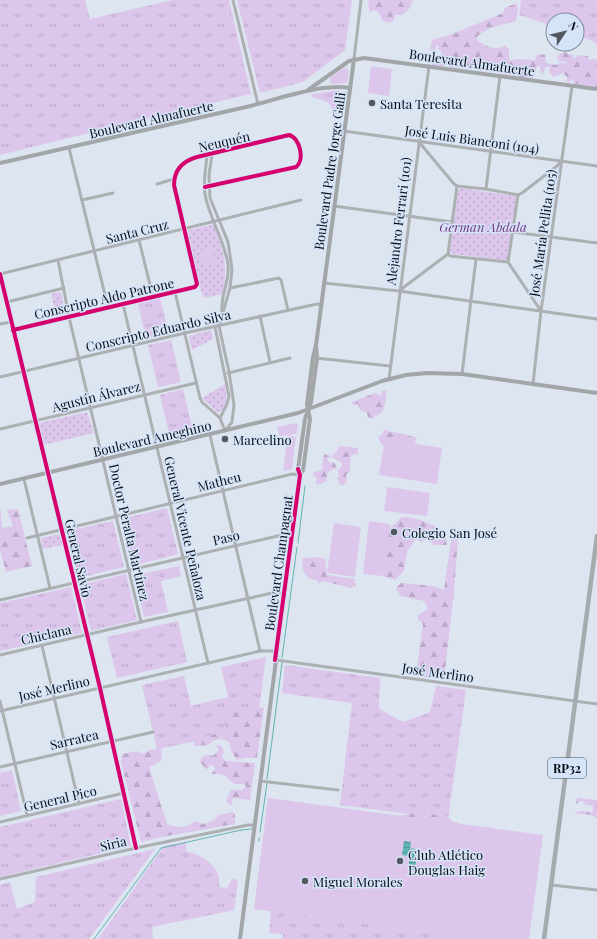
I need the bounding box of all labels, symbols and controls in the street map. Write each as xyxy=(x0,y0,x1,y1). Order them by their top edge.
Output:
north arrow xyxy=(545,12,585,52)
text: N xyxy=(565,18,582,34)
street label: Boulevard Almafuerte xyxy=(408,45,536,79)
street label: Boulevard Padre Jorge Galli xyxy=(310,91,349,251)
place label: Santa Teresita xyxy=(380,95,463,112)
street label: Boulevard Almafuerte xyxy=(87,96,215,142)
marker: Santa Teresita xyxy=(367,98,377,108)
street label: José Luis Bianconi (104) xyxy=(403,121,540,157)
street label: Neuquén xyxy=(197,127,252,155)
street label: Alejandro Ferrari (101) xyxy=(382,156,414,287)
street label: José María Pellita (105) xyxy=(525,168,559,299)
street label: Santa Cruz xyxy=(104,215,170,247)
park label: German Abdala xyxy=(439,218,527,235)
street label: Conscripto Aldo Patrone xyxy=(32,274,176,322)
street label: Conscripto Eduardo Silva xyxy=(84,305,233,355)
street label: Agustín Álvarez xyxy=(49,377,142,415)
street label: Boulevard Ameghino xyxy=(91,416,213,460)
place label: Marcelino xyxy=(233,431,292,448)
marker: Marcelino xyxy=(220,434,230,444)
street label: General Vicente Peñaloza xyxy=(161,454,211,602)
street label: Doctor Peralta Martínez xyxy=(106,462,154,602)
street label: Matheu xyxy=(196,467,243,495)
street label: Boulevard Champagnat xyxy=(260,494,296,632)
street label: General Savio xyxy=(62,517,96,599)
place label: Colegio San José xyxy=(402,524,498,541)
street label: Paso xyxy=(211,526,241,548)
marker: Colegio San José xyxy=(389,527,399,537)
street label: Chiclana xyxy=(19,620,73,648)
street label: José Merlino xyxy=(400,658,475,685)
street label: José Merlino xyxy=(16,672,91,705)
street label: Sarratea xyxy=(48,725,100,753)
road number: RP32 xyxy=(548,758,586,778)
street label: General Pico xyxy=(22,781,98,815)
street label: Siria xyxy=(98,832,129,854)
place label: Club Atlético Douglas Haig xyxy=(408,846,485,878)
marker: Club Atlético Douglas Haig xyxy=(395,856,405,866)
place label: Miguel Morales xyxy=(313,873,403,890)
marker: Miguel Morales xyxy=(300,876,310,886)

